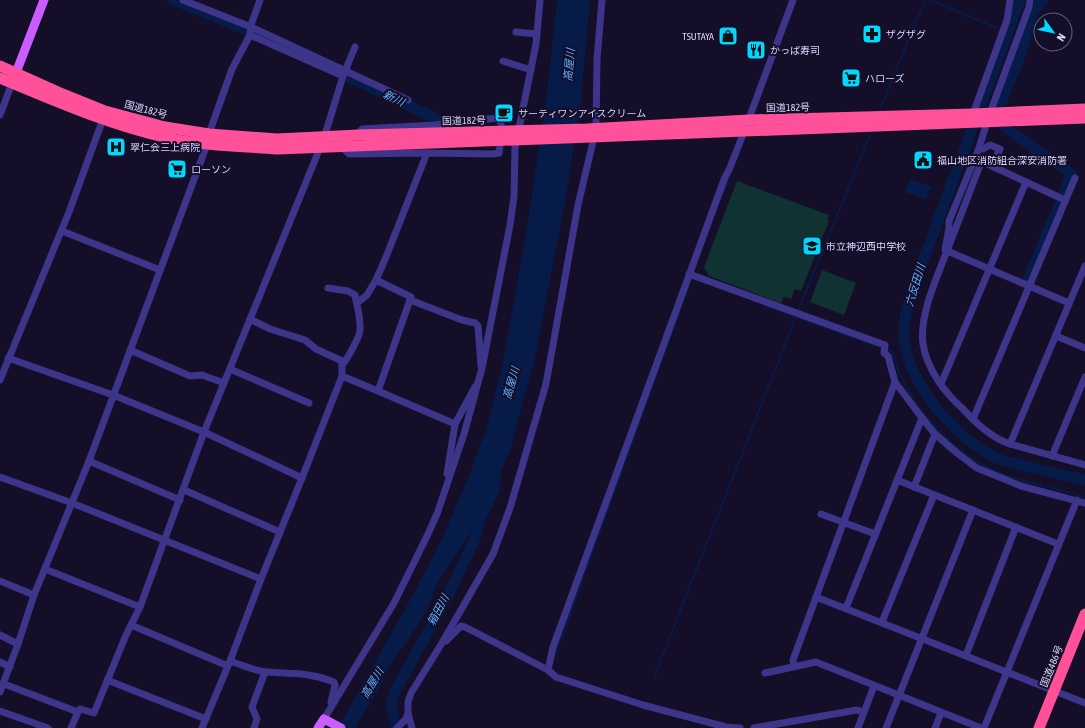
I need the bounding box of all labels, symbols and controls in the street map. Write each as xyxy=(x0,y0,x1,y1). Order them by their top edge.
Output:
north arrow xyxy=(1033,12,1073,52)
pharmacy icon: ザグザグ xyxy=(861,23,883,45)
shop icon: TSUTAYA xyxy=(717,25,739,47)
place label: ザグザグ xyxy=(886,29,926,40)
place label: TSUTAYA xyxy=(682,31,714,42)
text: N xyxy=(1055,31,1068,43)
restaurant icon: かっぱ寿司 xyxy=(745,39,767,61)
place label: かっぱ寿司 xyxy=(770,45,820,56)
water label: 高屋川 xyxy=(562,47,577,82)
supermarket icon: ハローズ xyxy=(840,67,862,89)
place label: ハローズ xyxy=(865,73,905,84)
water label: 新川 xyxy=(381,88,407,109)
street label: 国道182号 xyxy=(123,98,169,121)
cafe icon: サーティワンアイスクリーム xyxy=(493,102,515,124)
street label: 国道182号 xyxy=(766,102,810,113)
place label: サーティワンアイスクリーム xyxy=(518,108,646,119)
street label: 国道182号 xyxy=(442,115,486,126)
hospital icon: 翠仁会三上病院 xyxy=(105,136,127,158)
place label: 翠仁会三上病院 xyxy=(130,142,200,153)
public building icon: 福山地区消防組合深安消防署 xyxy=(912,149,934,171)
place label: 福山地区消防組合深安消防署 xyxy=(937,155,1067,166)
supermarket icon: ローソン xyxy=(166,158,188,180)
place label: ローソン xyxy=(191,164,231,175)
school or university icon: 市立神辺西中学校 xyxy=(801,235,823,257)
place label: 市立神辺西中学校 xyxy=(826,241,906,252)
water label: 六反田川 xyxy=(903,261,927,308)
water label: 高屋川 xyxy=(501,365,522,401)
water label: 箱田川 xyxy=(425,592,452,627)
street label: 国道486号 xyxy=(1038,644,1065,689)
water label: 高屋川 xyxy=(358,665,386,700)

